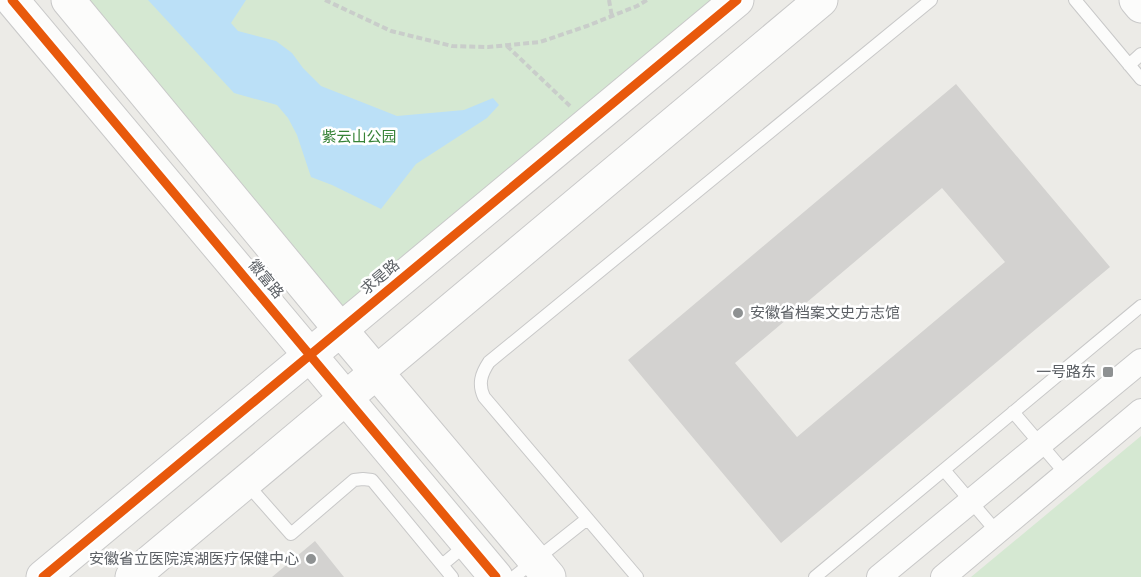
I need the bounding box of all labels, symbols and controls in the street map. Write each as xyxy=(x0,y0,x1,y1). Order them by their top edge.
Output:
park label: 紫云山公园 xyxy=(321,129,397,148)
street label: 求是路 xyxy=(358,256,404,300)
street label: 徽富路 xyxy=(243,257,287,303)
place label: 安徽省档案文史方志馆 xyxy=(750,305,900,324)
marker: 安徽省档案文史方志馆 xyxy=(731,306,745,320)
place label: 一号路东 xyxy=(1036,364,1096,383)
marker: 一号路东 xyxy=(1101,365,1115,379)
place label: 安徽省立医院滨湖医疗保健中心 xyxy=(89,551,299,570)
marker: 安徽省立医院滨湖医疗保健中心 xyxy=(304,552,318,566)

